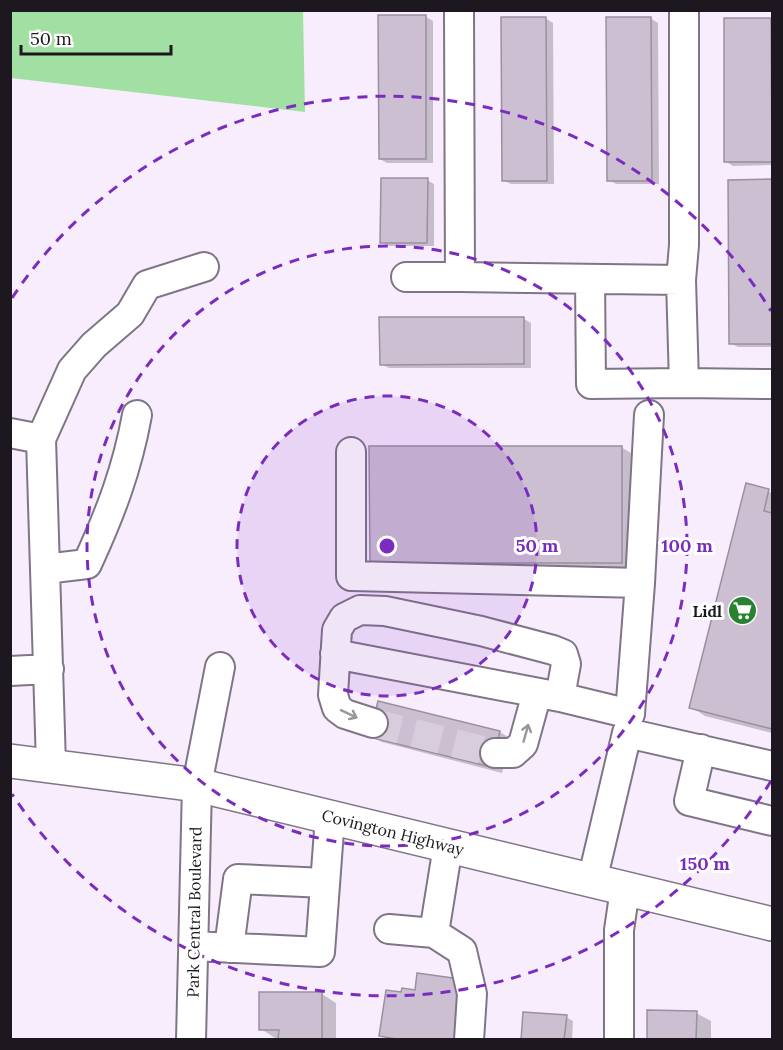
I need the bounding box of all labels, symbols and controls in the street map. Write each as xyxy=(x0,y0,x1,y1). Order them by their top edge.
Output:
scale bar xyxy=(21,18,171,56)
text: 50 m xyxy=(30,27,72,50)
text: 50 m xyxy=(516,534,559,557)
text: 100 m xyxy=(661,534,713,557)
centre of rings xyxy=(377,536,397,556)
supermarket icon: Lidl xyxy=(727,595,759,627)
place label: Lidl xyxy=(693,601,722,621)
one-way arrow xyxy=(339,708,357,720)
one-way arrow xyxy=(521,724,532,743)
street label: Covington Highway xyxy=(320,805,467,859)
street label: Park Central Boulevard xyxy=(183,826,205,998)
text: 150 m xyxy=(680,852,730,875)

